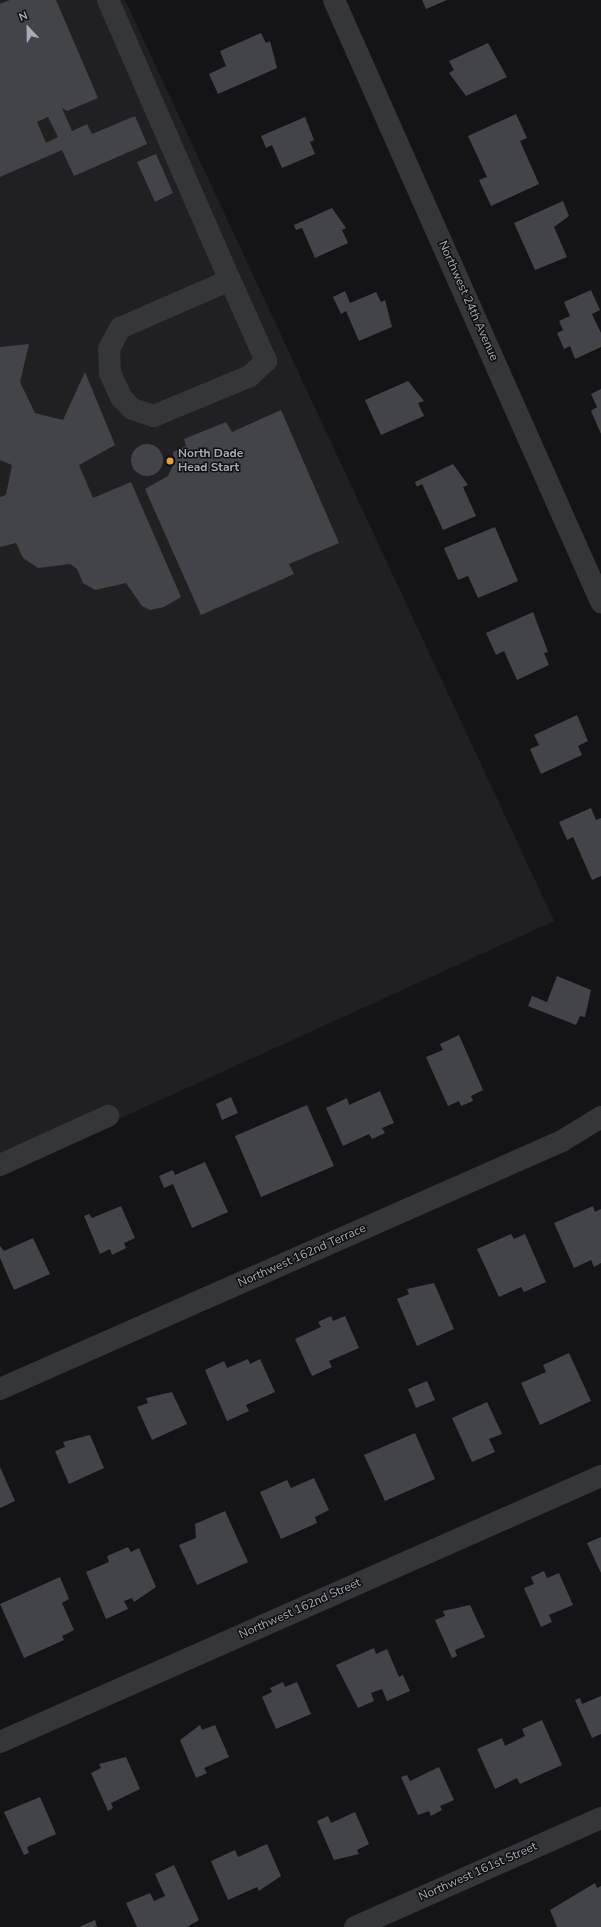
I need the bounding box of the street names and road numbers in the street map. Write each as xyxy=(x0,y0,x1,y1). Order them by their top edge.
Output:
street label: Northwest 24th Avenue xyxy=(435,239,501,363)
street label: Northwest 162nd Terrace xyxy=(236,1221,368,1291)
street label: Northwest 162nd Street xyxy=(237,1576,363,1642)
street label: Northwest 161st Street xyxy=(417,1839,539,1905)

